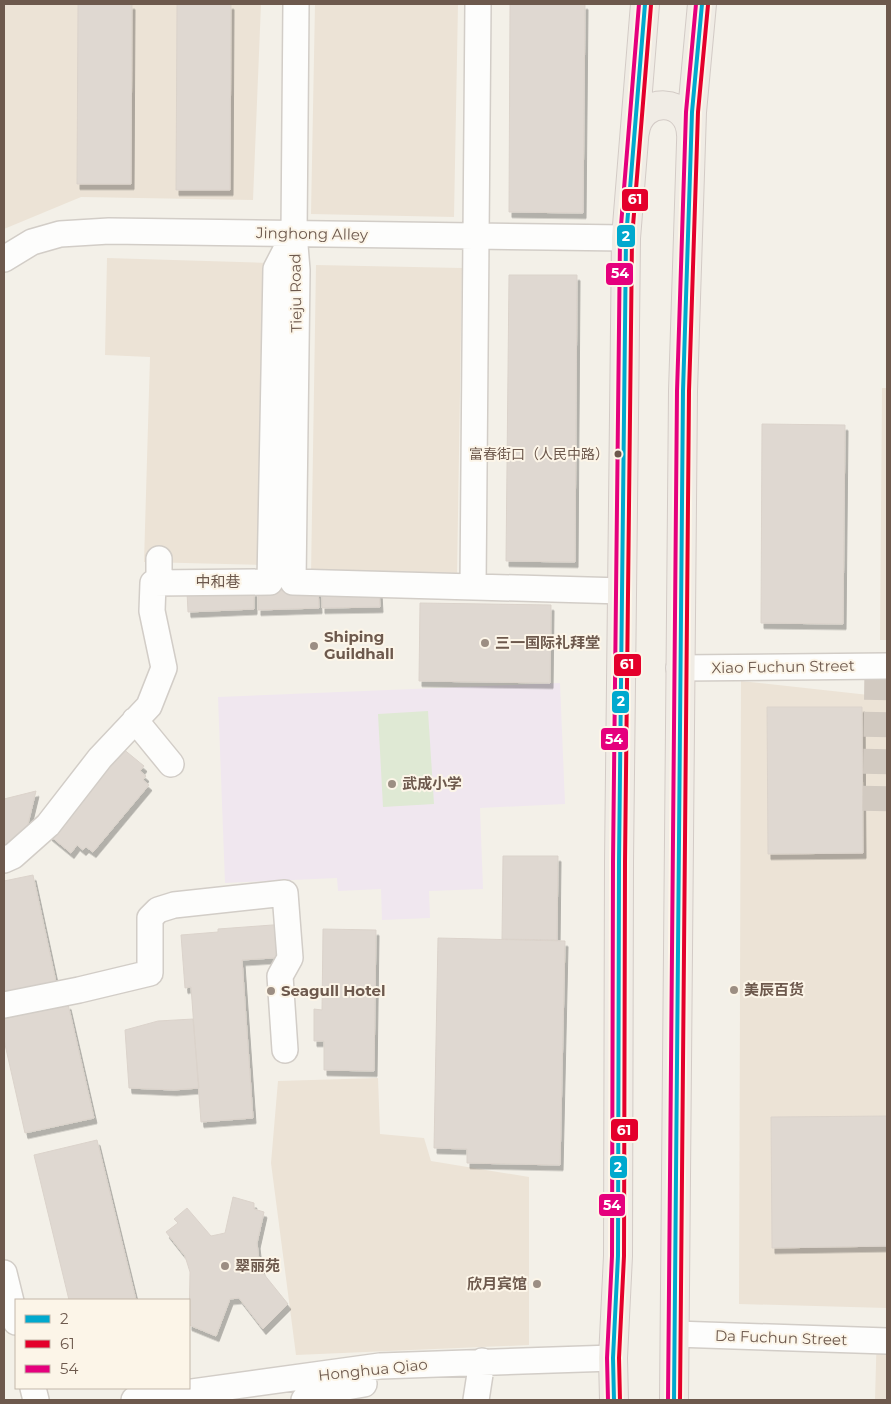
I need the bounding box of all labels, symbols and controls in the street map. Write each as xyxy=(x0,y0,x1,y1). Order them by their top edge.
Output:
line badge: 61 xyxy=(621,188,649,212)
text: 61 xyxy=(628,190,642,208)
street label: Jinghong Alley xyxy=(255,223,369,244)
line badge: 2 xyxy=(616,224,636,248)
text: 2 xyxy=(622,227,630,245)
street label: Tieju Road xyxy=(285,253,306,333)
line badge: 54 xyxy=(605,262,634,286)
text: 54 xyxy=(611,264,629,282)
place label: 富春街口（人民中路） xyxy=(469,445,609,463)
marker: 富春街口（人民中路） xyxy=(613,449,623,459)
street label: 中和巷 xyxy=(195,572,241,591)
place label: Shiping Guildhall xyxy=(324,627,394,663)
place label: 三一国际礼拜堂 xyxy=(495,633,600,652)
marker: 三一国际礼拜堂 xyxy=(479,637,491,649)
marker: Shiping Guildhall xyxy=(308,640,320,652)
line badge: 61 xyxy=(613,653,642,677)
text: 61 xyxy=(620,655,634,673)
street label: Xiao Fuchun Street xyxy=(711,656,855,677)
line badge: 2 xyxy=(611,690,630,714)
text: 2 xyxy=(617,692,625,710)
line badge: 54 xyxy=(600,727,629,751)
text: 54 xyxy=(605,730,623,748)
place label: 武成小学 xyxy=(402,774,462,793)
marker: 武成小学 xyxy=(386,778,398,790)
place label: 美辰百货 xyxy=(744,980,804,999)
place label: Seagull Hotel xyxy=(281,981,385,1000)
marker: 美辰百货 xyxy=(728,984,740,996)
marker: Seagull Hotel xyxy=(265,985,277,997)
line badge: 61 xyxy=(610,1118,639,1142)
text: 61 xyxy=(617,1121,631,1139)
line badge: 2 xyxy=(609,1155,628,1179)
text: 2 xyxy=(614,1158,622,1176)
line badge: 54 xyxy=(598,1193,626,1217)
text: 54 xyxy=(603,1196,621,1214)
place label: 翠丽苑 xyxy=(235,1256,280,1275)
marker: 翠丽苑 xyxy=(219,1260,231,1272)
place label: 欣月宾馆 xyxy=(467,1274,527,1293)
marker: 欣月宾馆 xyxy=(531,1278,543,1290)
legend xyxy=(15,1299,190,1389)
text: 2 xyxy=(60,1309,69,1328)
street label: Da Fuchun Street xyxy=(714,1326,848,1349)
text: 61 xyxy=(60,1334,75,1353)
street label: Honghua Qiao xyxy=(317,1354,429,1385)
text: 54 xyxy=(60,1359,78,1378)

